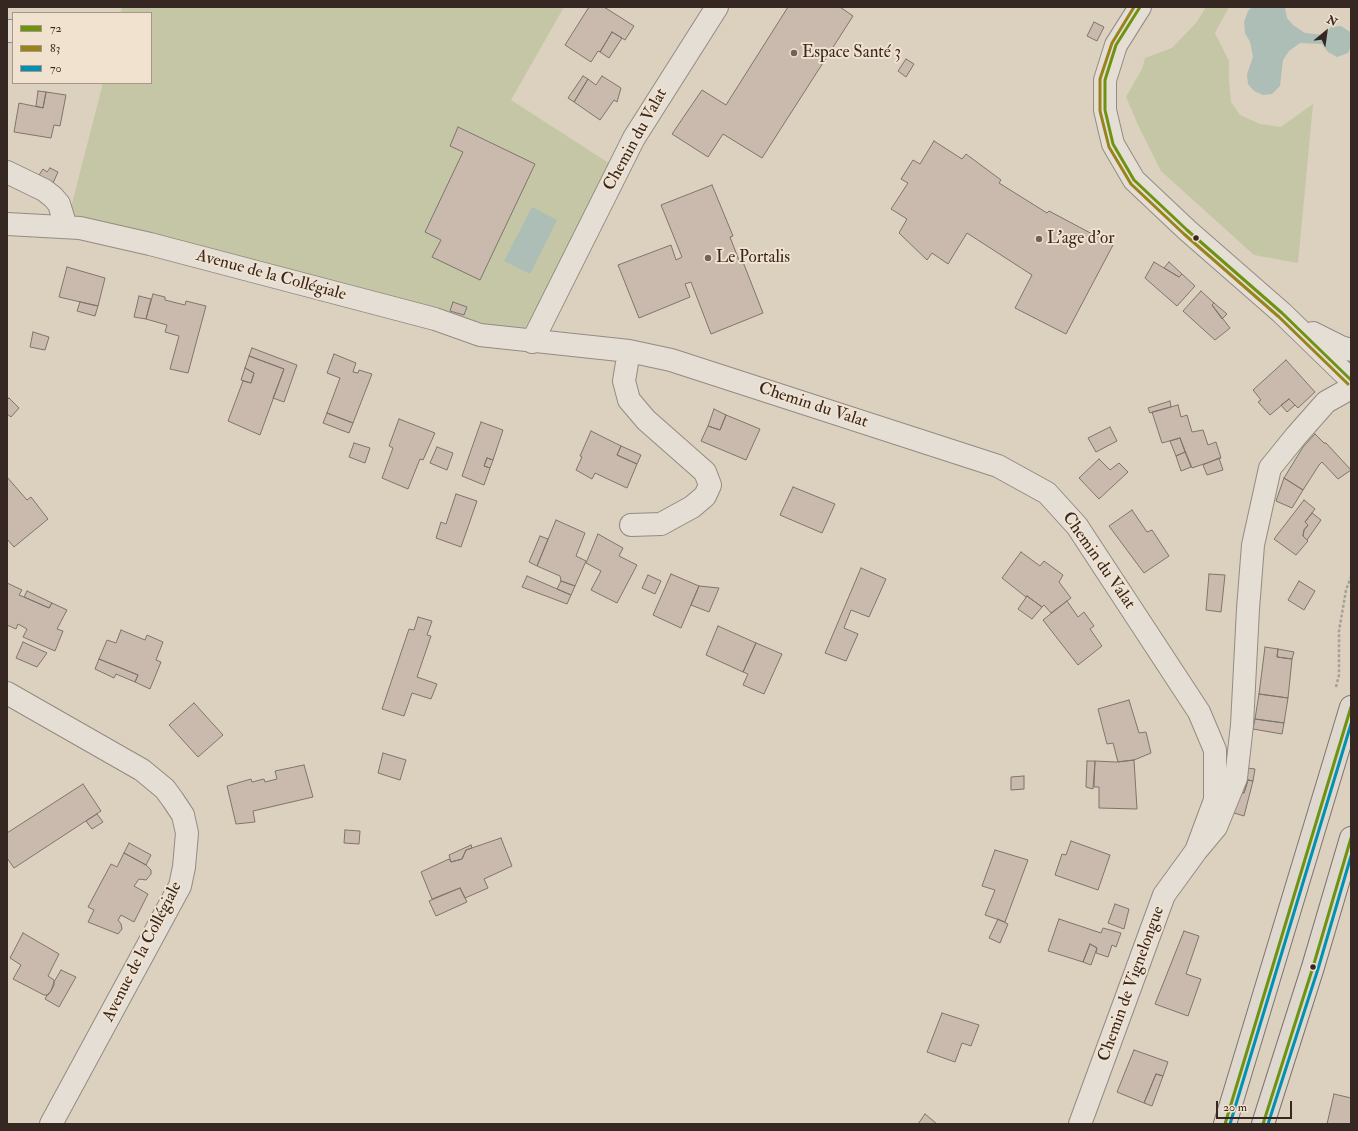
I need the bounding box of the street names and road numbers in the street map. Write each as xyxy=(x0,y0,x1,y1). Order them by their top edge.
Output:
street label: Chemin du Valat xyxy=(600,85,672,195)
street label: Avenue de la Collégiale xyxy=(194,246,348,306)
street label: Chemin du Valat xyxy=(756,379,870,433)
street label: Chemin du Valat xyxy=(1057,509,1139,613)
street label: Avenue de la Collégiale xyxy=(99,879,187,1025)
street label: Chemin de Vignelongue xyxy=(1094,903,1170,1065)

